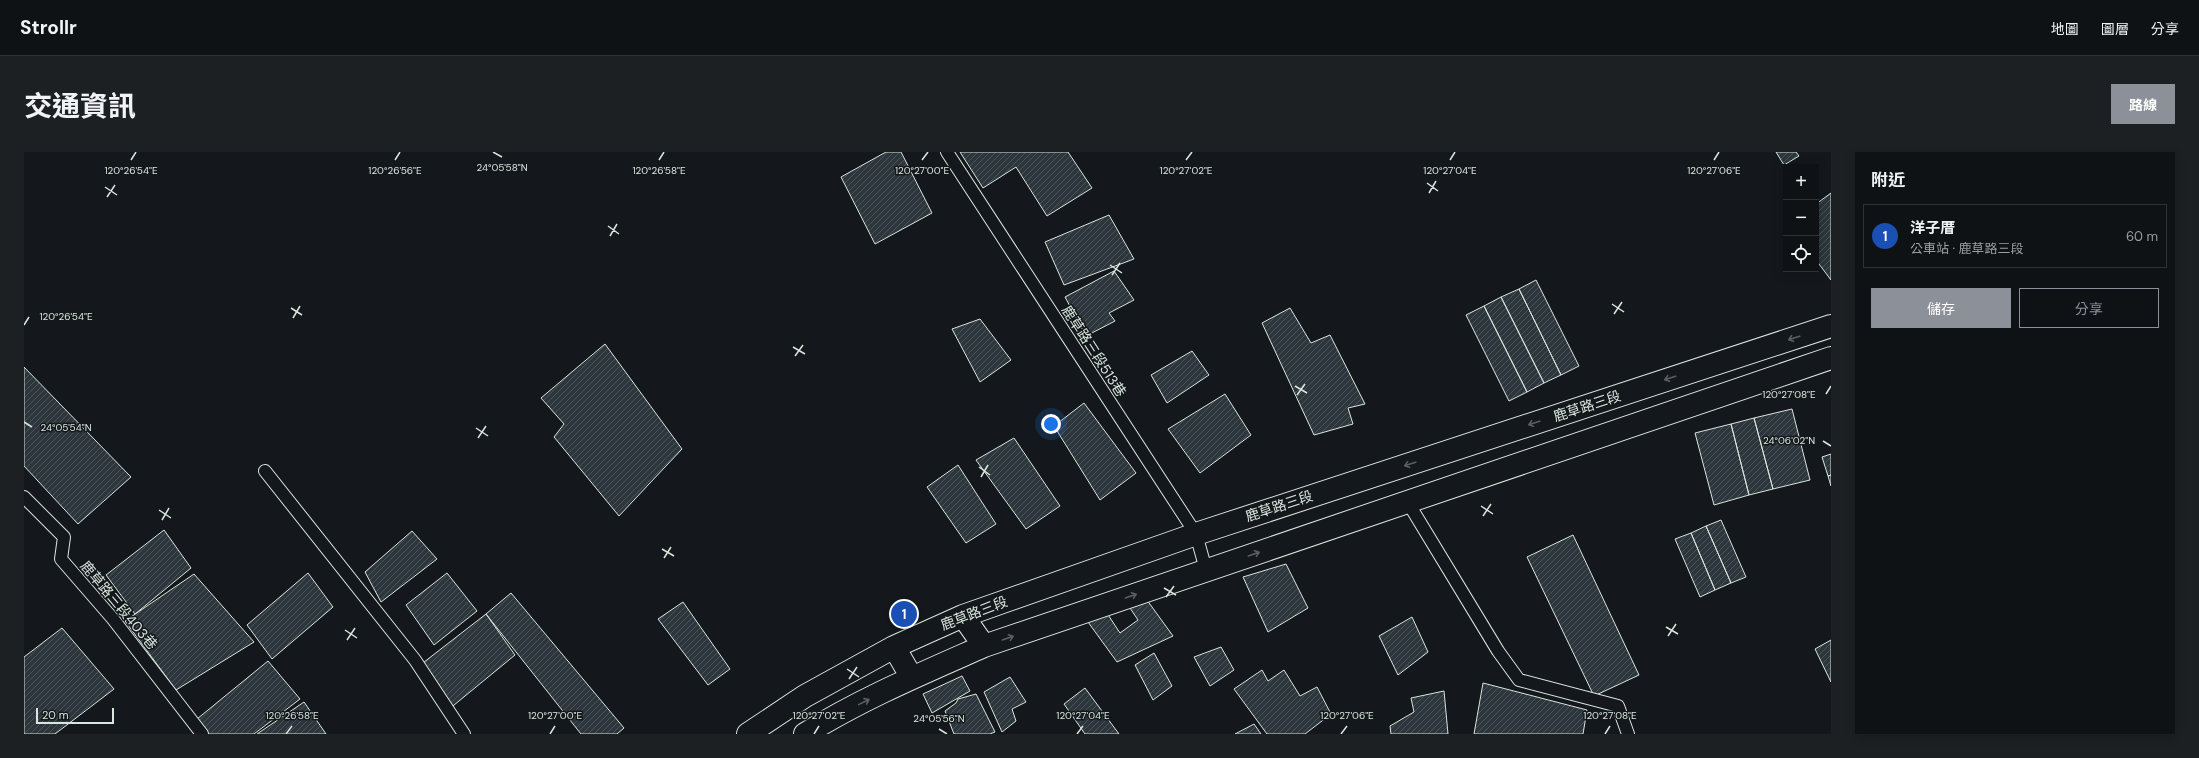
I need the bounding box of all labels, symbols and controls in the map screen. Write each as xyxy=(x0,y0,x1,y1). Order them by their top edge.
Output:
text: Strollr xyxy=(20,15,77,40)
text: 地圖 xyxy=(2051,20,2079,38)
text: 圖層 xyxy=(2101,20,2129,38)
text: 分享 xyxy=(2151,20,2179,38)
button: 路線 xyxy=(2111,84,2175,124)
text: 交通資訊 xyxy=(24,88,136,125)
text: 24°05'58"N xyxy=(476,161,528,174)
text: 120°26'54"E xyxy=(104,164,158,177)
text: 120°26'56"E xyxy=(368,164,422,177)
text: 120°26'58"E xyxy=(632,164,686,177)
text: 120°27'00"E xyxy=(895,164,949,177)
text: 120°27'02"E xyxy=(1160,164,1213,177)
text: 120°27'04"E xyxy=(1423,164,1477,177)
text: 120°27'06"E xyxy=(1687,164,1741,177)
map controls xyxy=(1783,164,1819,272)
button: + xyxy=(1783,164,1819,200)
text: 附近 xyxy=(1871,169,1905,191)
button: − xyxy=(1783,200,1819,236)
text: 洋子厝 xyxy=(1910,218,1955,238)
text: 1 xyxy=(1883,228,1887,245)
text: 60 m xyxy=(2126,228,2158,245)
button: locate xyxy=(1783,236,1819,272)
text: 公車站 · 鹿草路三段 xyxy=(1910,240,2024,257)
button: 儲存 xyxy=(1871,288,2011,328)
button: 分享 xyxy=(2019,288,2159,328)
street label: 鹿草路三段513巷 xyxy=(1058,302,1130,400)
text: 120°26'54"E xyxy=(39,310,93,323)
one-way arrow xyxy=(1788,335,1801,342)
one-way arrow xyxy=(1665,375,1677,383)
street label: 鹿草路三段 xyxy=(1551,387,1623,425)
text: 120°27'08"E xyxy=(1762,388,1816,401)
your location xyxy=(1041,414,1061,434)
one-way arrow xyxy=(1527,420,1540,427)
text: 24°05'54"N xyxy=(40,421,92,434)
text: 24°06'02"N xyxy=(1763,434,1815,447)
one-way arrow xyxy=(1404,460,1416,468)
street label: 鹿草路三段 xyxy=(1243,487,1315,525)
one-way arrow xyxy=(1247,549,1259,557)
street label: 鹿草路三段403巷 xyxy=(77,557,161,653)
one-way arrow xyxy=(1124,591,1136,599)
street label: 鹿草路三段 xyxy=(938,592,1010,634)
pin: 1 xyxy=(891,599,917,629)
one-way arrow xyxy=(1001,633,1013,641)
one-way arrow xyxy=(857,698,869,705)
scale bar xyxy=(36,706,114,725)
text: 20 m xyxy=(42,708,68,722)
text: 120°26'58"E xyxy=(265,709,319,722)
text: 120°27'00"E xyxy=(528,709,582,722)
text: 120°27'02"E xyxy=(793,709,846,722)
text: 120°27'04"E xyxy=(1056,709,1110,722)
text: 120°27'06"E xyxy=(1320,709,1374,722)
text: 120°27'08"E xyxy=(1583,709,1637,722)
text: 24°05'56"N xyxy=(913,712,965,725)

